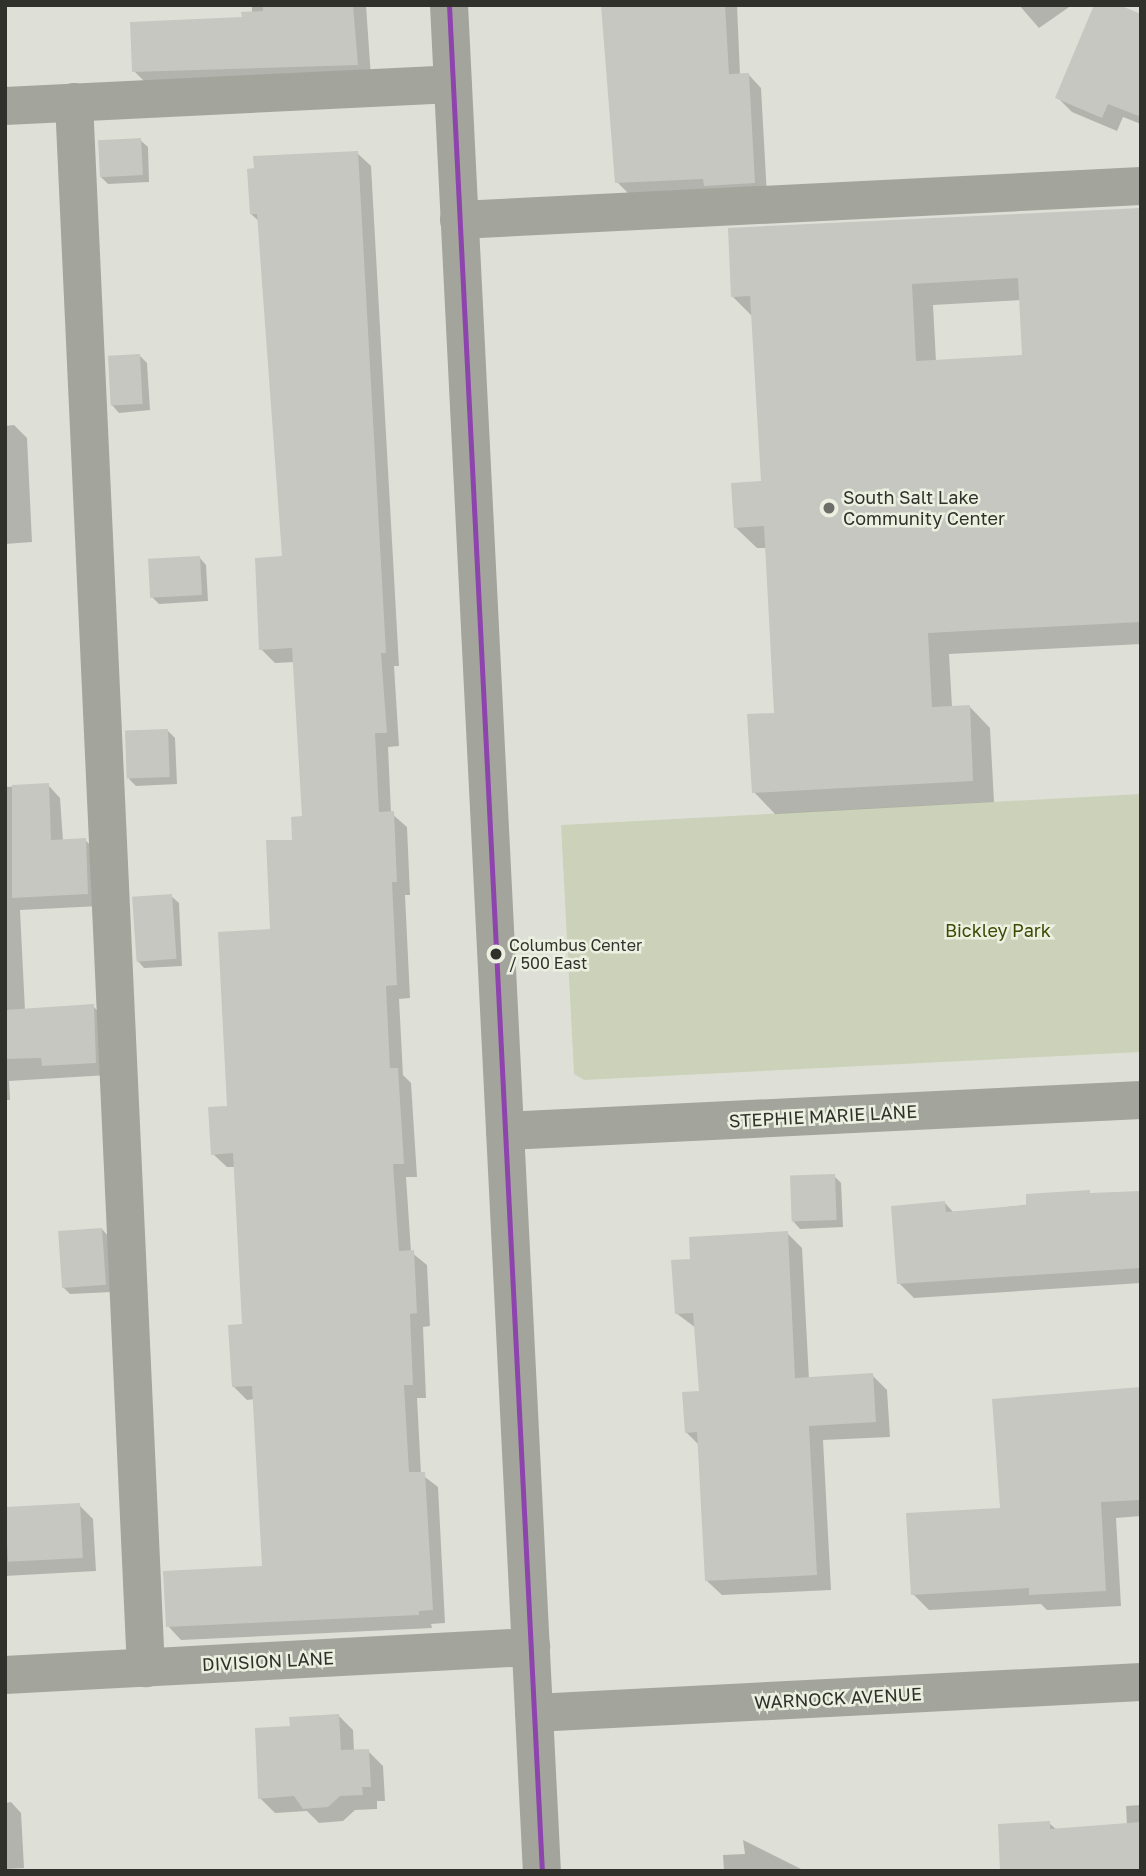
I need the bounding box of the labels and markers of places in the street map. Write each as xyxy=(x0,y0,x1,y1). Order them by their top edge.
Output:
place label: South Salt Lake Community Center xyxy=(843,487,1005,530)
marker: South Salt Lake Community Center xyxy=(821,500,837,516)
place label: Columbus Center / 500 East xyxy=(509,935,642,973)
marker: Columbus Center / 500 East xyxy=(489,947,503,961)

